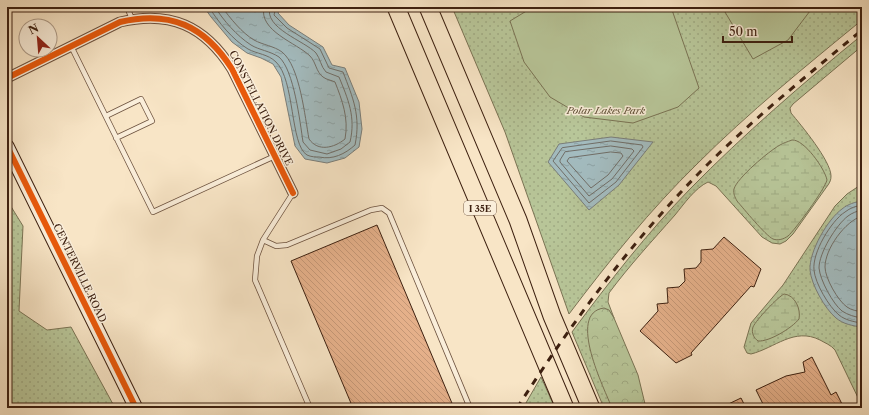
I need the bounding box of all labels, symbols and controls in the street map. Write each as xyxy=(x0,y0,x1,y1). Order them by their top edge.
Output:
north arrow xyxy=(18,18,58,58)
scale bar xyxy=(723,18,792,44)
text: N xyxy=(26,20,41,37)
text: 50 m xyxy=(729,24,758,39)
street label: CONSTELLATION DRIVE xyxy=(226,48,296,168)
park label: Polar Lakes Park xyxy=(566,104,646,117)
road number: I 35E xyxy=(464,201,496,215)
street label: CENTERVILLE ROAD xyxy=(50,221,110,325)

